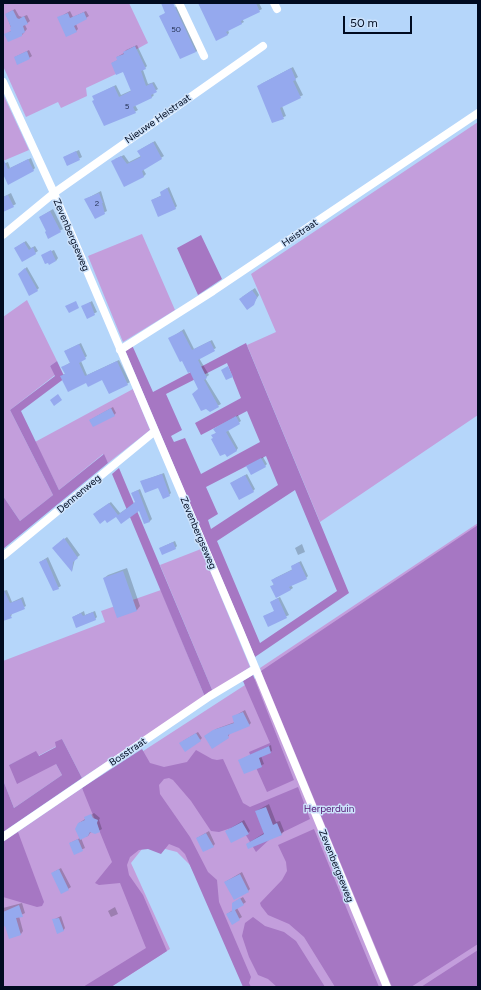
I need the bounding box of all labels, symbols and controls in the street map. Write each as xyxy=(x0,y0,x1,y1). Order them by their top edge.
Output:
scale bar xyxy=(345,8,414,34)
text: 50 m xyxy=(350,16,378,30)
house number: 50 xyxy=(171,25,181,35)
street label: Nieuwe Heistraat xyxy=(123,92,193,146)
house number: 5 xyxy=(125,102,129,112)
street label: Zevenbergseweg xyxy=(50,197,92,273)
house number: 2 xyxy=(95,199,99,209)
street label: Heistraat xyxy=(280,217,320,249)
street label: Dennenweg xyxy=(55,472,103,516)
street label: Zevenbergseweg xyxy=(177,495,219,571)
street label: Bosstraat xyxy=(107,735,149,769)
park label: Herperduin xyxy=(304,803,354,815)
street label: Zevenbergseweg xyxy=(316,828,356,904)

